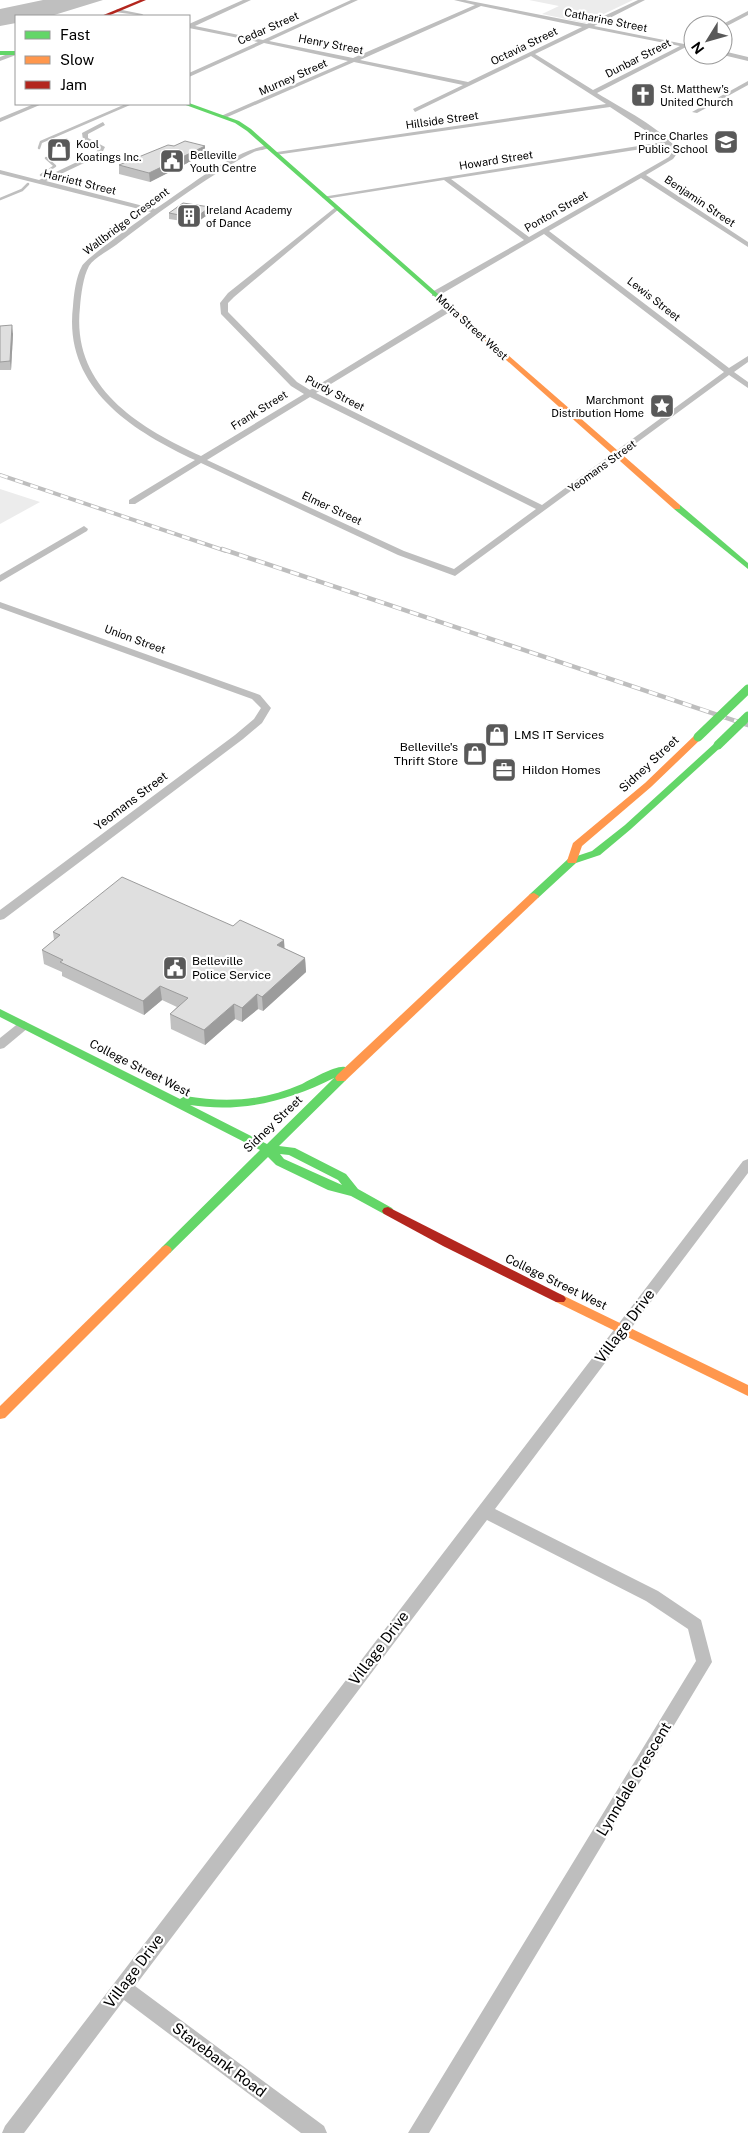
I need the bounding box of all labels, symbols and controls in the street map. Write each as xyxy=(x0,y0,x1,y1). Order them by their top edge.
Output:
street label: Catharine Street xyxy=(563,6,649,34)
street label: Cedar Street xyxy=(236,9,300,47)
legend xyxy=(15,15,190,105)
north arrow xyxy=(683,15,733,65)
street label: Octavia Street xyxy=(489,25,559,67)
text: Fast xyxy=(60,26,90,43)
street label: Henry Street xyxy=(297,32,365,56)
street label: Dunbar Street xyxy=(603,36,673,80)
text: N xyxy=(688,39,707,57)
text: Slow xyxy=(60,51,95,68)
street label: Murney Street xyxy=(257,57,329,97)
text: Jam xyxy=(60,76,87,93)
church icon: St. Matthew's United Church xyxy=(630,82,656,108)
place label: St. Matthew's United Church xyxy=(660,83,733,108)
street label: Hillside Street xyxy=(405,109,479,131)
school or university icon: Prince Charles Public School xyxy=(713,129,739,155)
place label: Prince Charles Public School xyxy=(634,130,708,155)
shop icon: Kool Koatings Inc. xyxy=(46,137,72,163)
place label: Kool Koatings Inc. xyxy=(76,138,141,163)
public building icon: Belleville Youth Centre xyxy=(159,148,185,174)
street label: Howard Street xyxy=(458,148,534,172)
place label: Belleville Youth Centre xyxy=(190,149,257,174)
street label: Harriett Street xyxy=(42,167,118,197)
street label: Benjamin Street xyxy=(662,173,738,229)
street label: Wallbridge Crescent xyxy=(81,185,171,257)
street label: Ponton Street xyxy=(522,188,590,234)
building icon: Ireland Academy of Dance xyxy=(176,203,202,229)
place label: Ireland Academy of Dance xyxy=(206,204,292,229)
street label: Lewis Street xyxy=(625,275,683,323)
street label: Moira Street West xyxy=(434,292,510,362)
street label: Purdy Street xyxy=(303,373,367,413)
street label: Frank Street xyxy=(229,388,289,432)
place icon: Marchmont Distribution Home xyxy=(649,393,675,419)
place label: Marchmont Distribution Home xyxy=(551,394,644,419)
street label: Yeomans Street xyxy=(566,437,638,495)
street label: Elmer Street xyxy=(300,489,364,527)
street label: Union Street xyxy=(103,622,167,656)
shop icon: LMS IT Services xyxy=(484,722,510,748)
place label: LMS IT Services xyxy=(514,728,604,742)
street label: Sidney Street xyxy=(616,733,682,795)
place label: Belleville's Thrift Store xyxy=(394,740,458,768)
shop icon: Belleville's Thrift Store xyxy=(462,741,488,767)
office icon: Hildon Homes xyxy=(491,757,517,783)
place label: Hildon Homes xyxy=(522,763,600,777)
street label: Yeomans Street xyxy=(92,769,171,833)
place label: Belleville Police Service xyxy=(192,954,271,982)
public building icon: Belleville Police Service xyxy=(162,955,188,981)
street label: College Street West xyxy=(87,1036,193,1100)
street label: Sidney Street xyxy=(241,1092,306,1156)
street label: College Street West xyxy=(503,1251,609,1313)
street label: Village Drive xyxy=(591,1285,658,1366)
street label: Village Drive xyxy=(345,1607,412,1688)
street label: Lynndale Crescent xyxy=(593,1719,674,1839)
street label: Village Drive xyxy=(100,1930,167,2011)
street label: Stavebank Road xyxy=(169,2019,269,2100)

